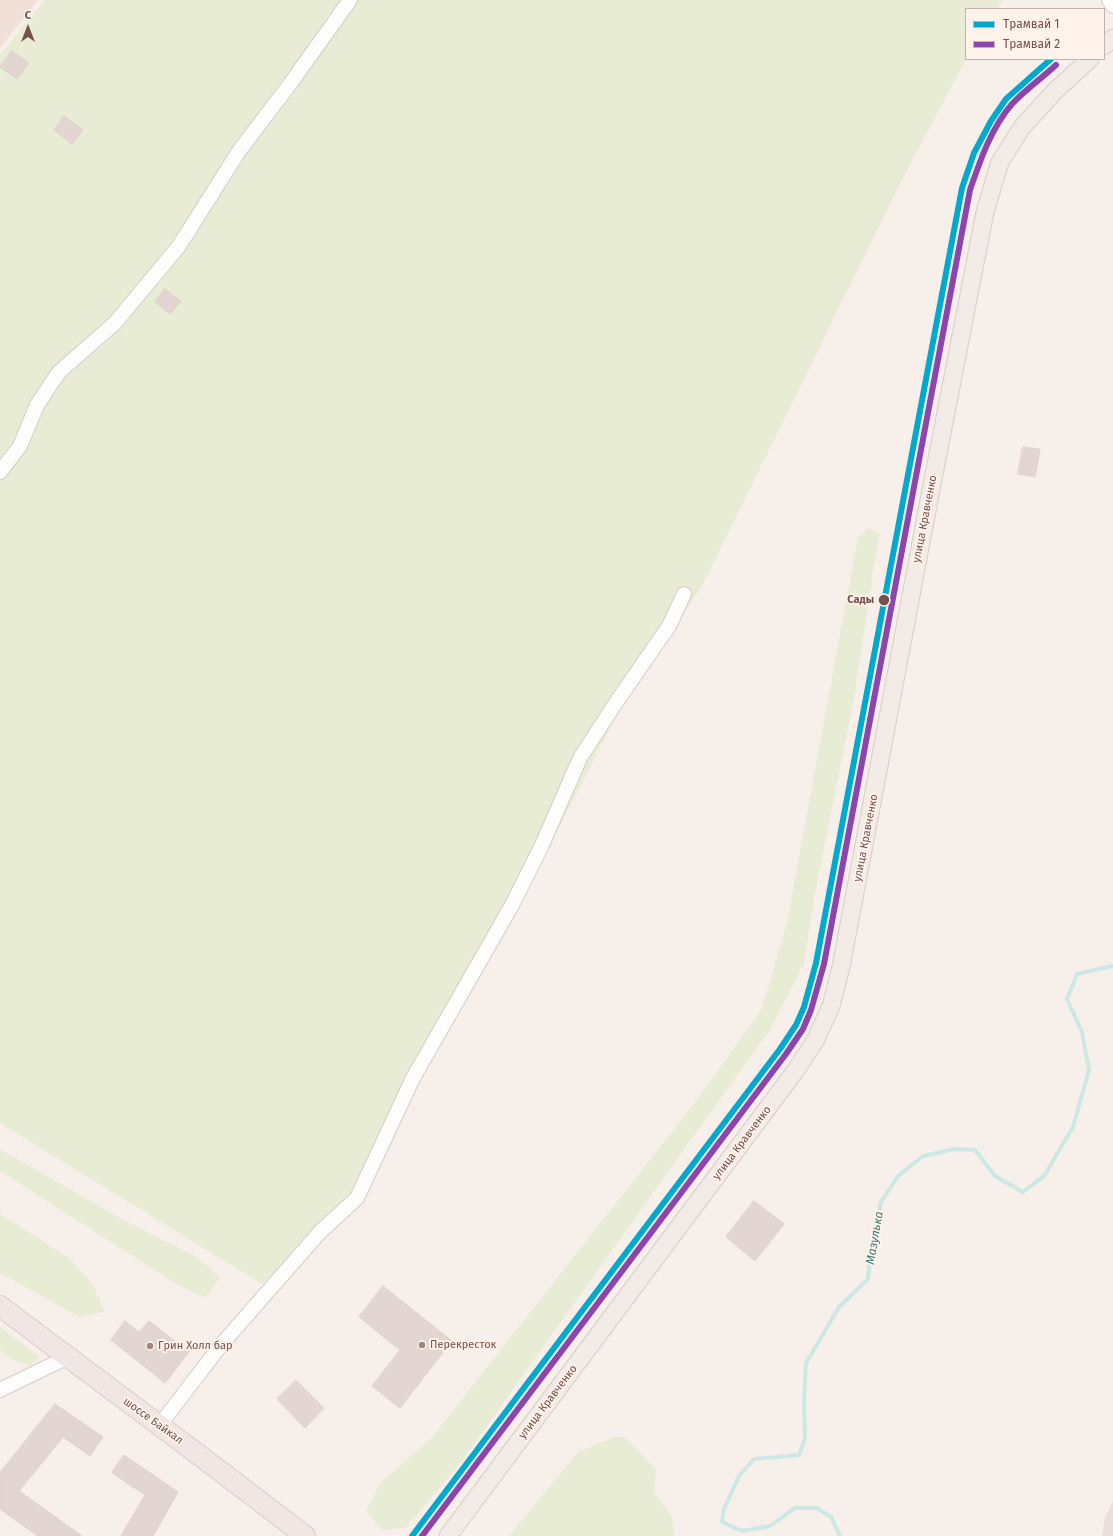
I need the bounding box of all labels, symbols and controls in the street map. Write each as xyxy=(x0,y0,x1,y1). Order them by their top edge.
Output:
north arrow xyxy=(8,8,48,48)
legend xyxy=(965,8,1105,60)
text: С xyxy=(25,9,31,22)
text: Трамвай 1 xyxy=(1003,17,1060,31)
text: Трамвай 2 xyxy=(1003,37,1060,51)
street label: улица Кравченко xyxy=(910,474,940,564)
place label: Сады xyxy=(847,593,874,607)
marker: Сады xyxy=(877,593,891,607)
street label: улица Кравченко xyxy=(851,793,881,883)
street label: улица Кравченко xyxy=(710,1103,774,1183)
water label: Мазулька xyxy=(863,1210,887,1266)
place label: Перекресток xyxy=(430,1338,496,1352)
place label: Грин Холл бар xyxy=(158,1339,233,1353)
marker: Перекресток xyxy=(417,1340,427,1350)
marker: Грин Холл бар xyxy=(145,1341,155,1351)
street label: улица Кравченко xyxy=(516,1362,580,1442)
street label: шоссе Байкал xyxy=(120,1395,186,1447)

